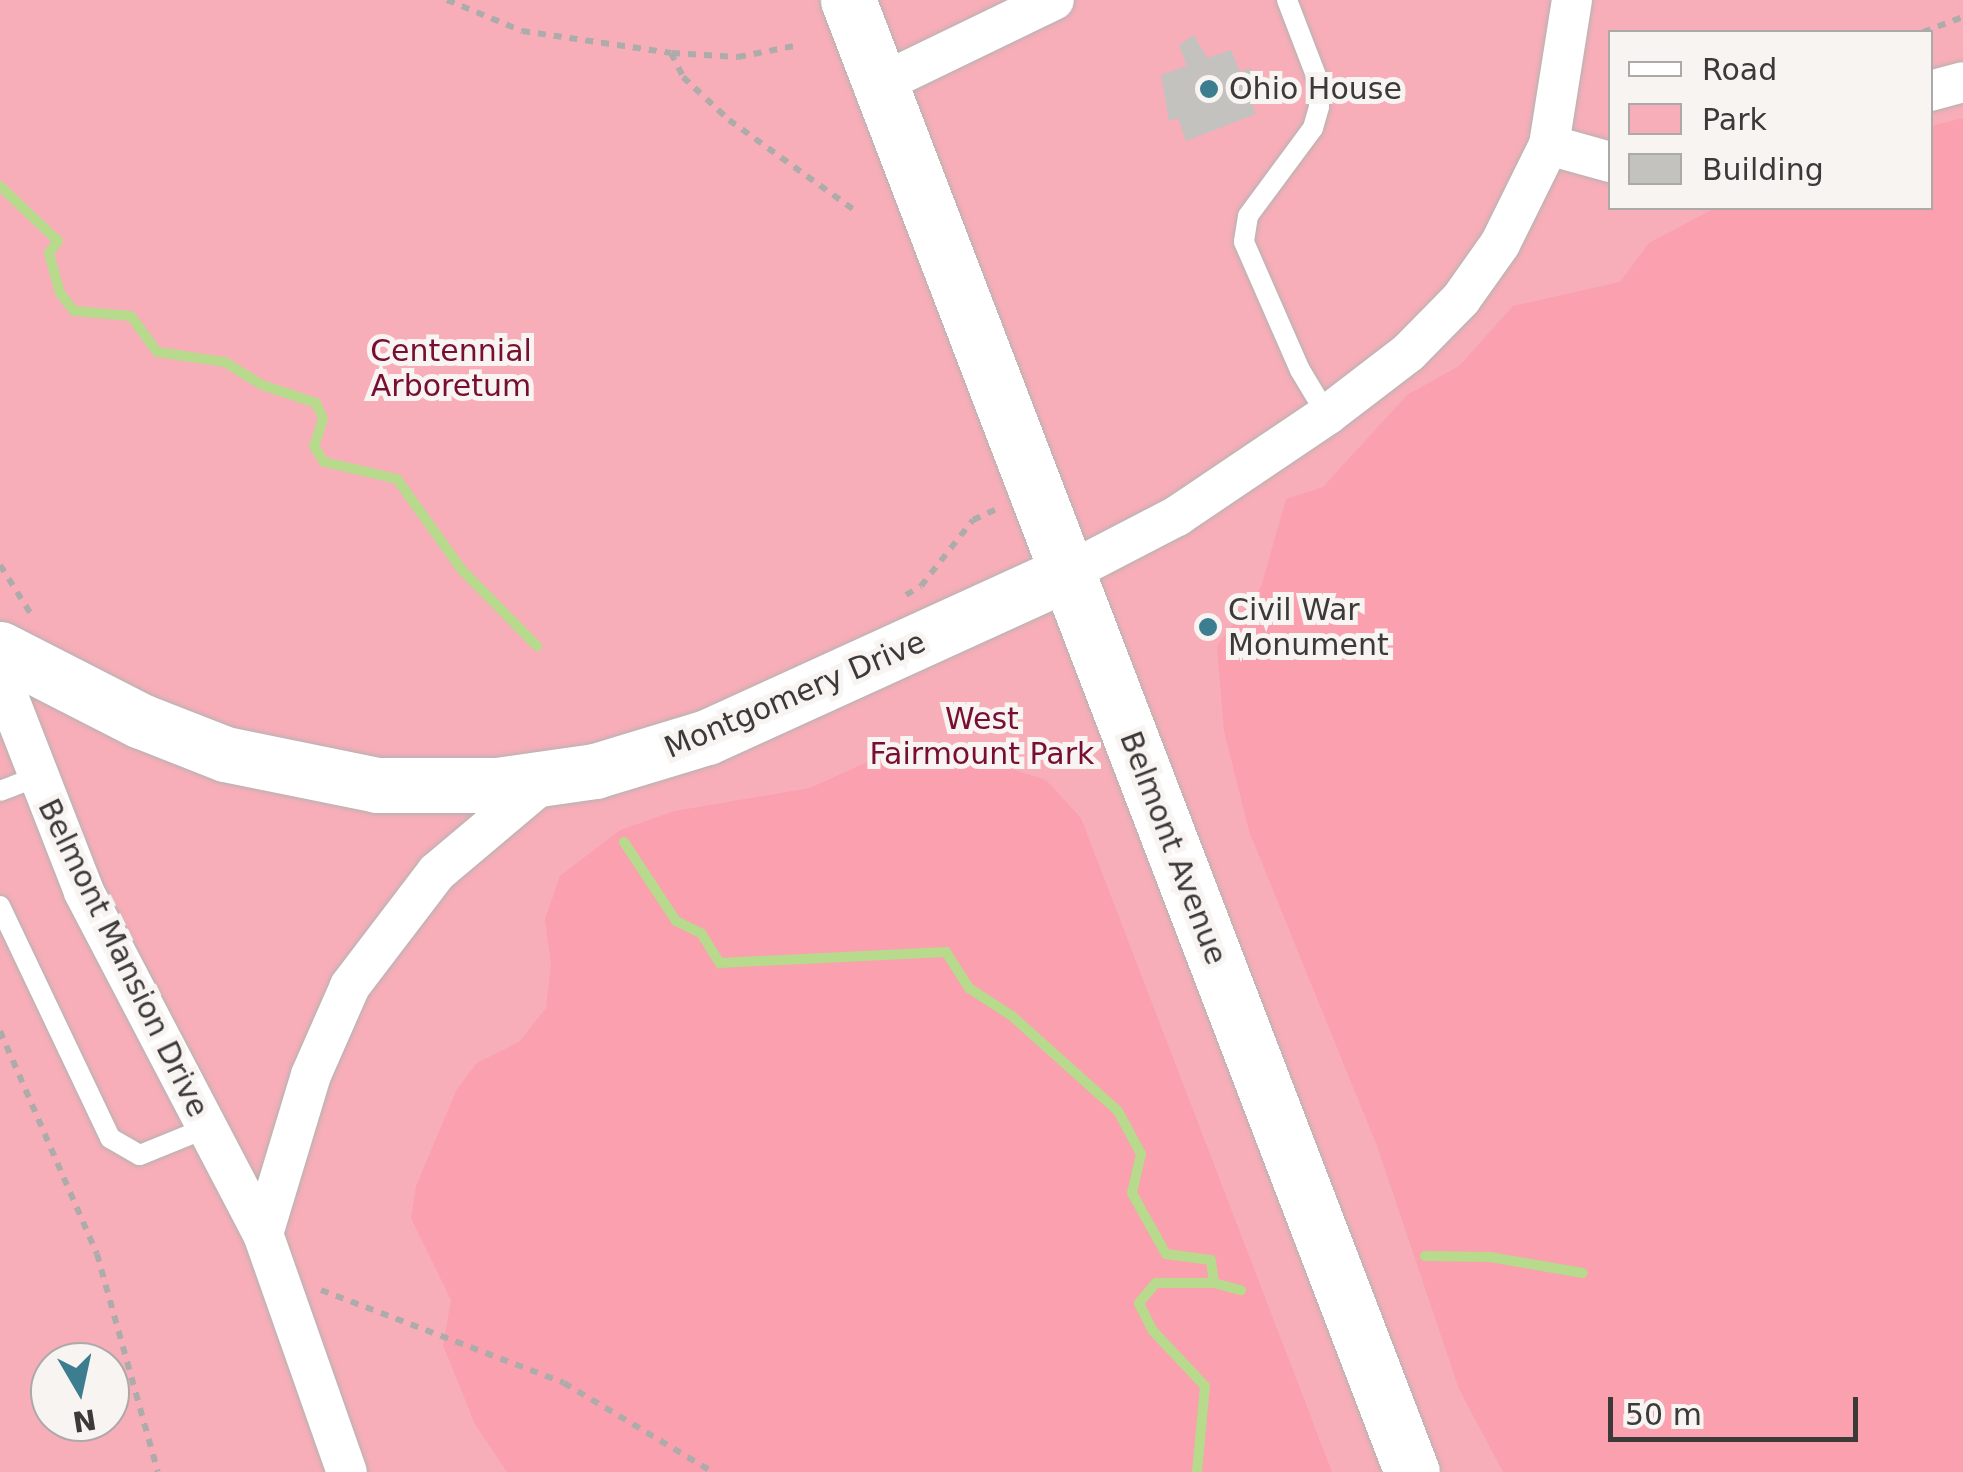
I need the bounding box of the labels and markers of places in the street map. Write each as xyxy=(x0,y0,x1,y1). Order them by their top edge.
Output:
place label: Ohio House xyxy=(1229,71,1402,107)
marker: Ohio House xyxy=(1198,78,1220,100)
place label: Civil War Monument xyxy=(1228,592,1389,662)
marker: Civil War Monument xyxy=(1197,616,1219,638)

